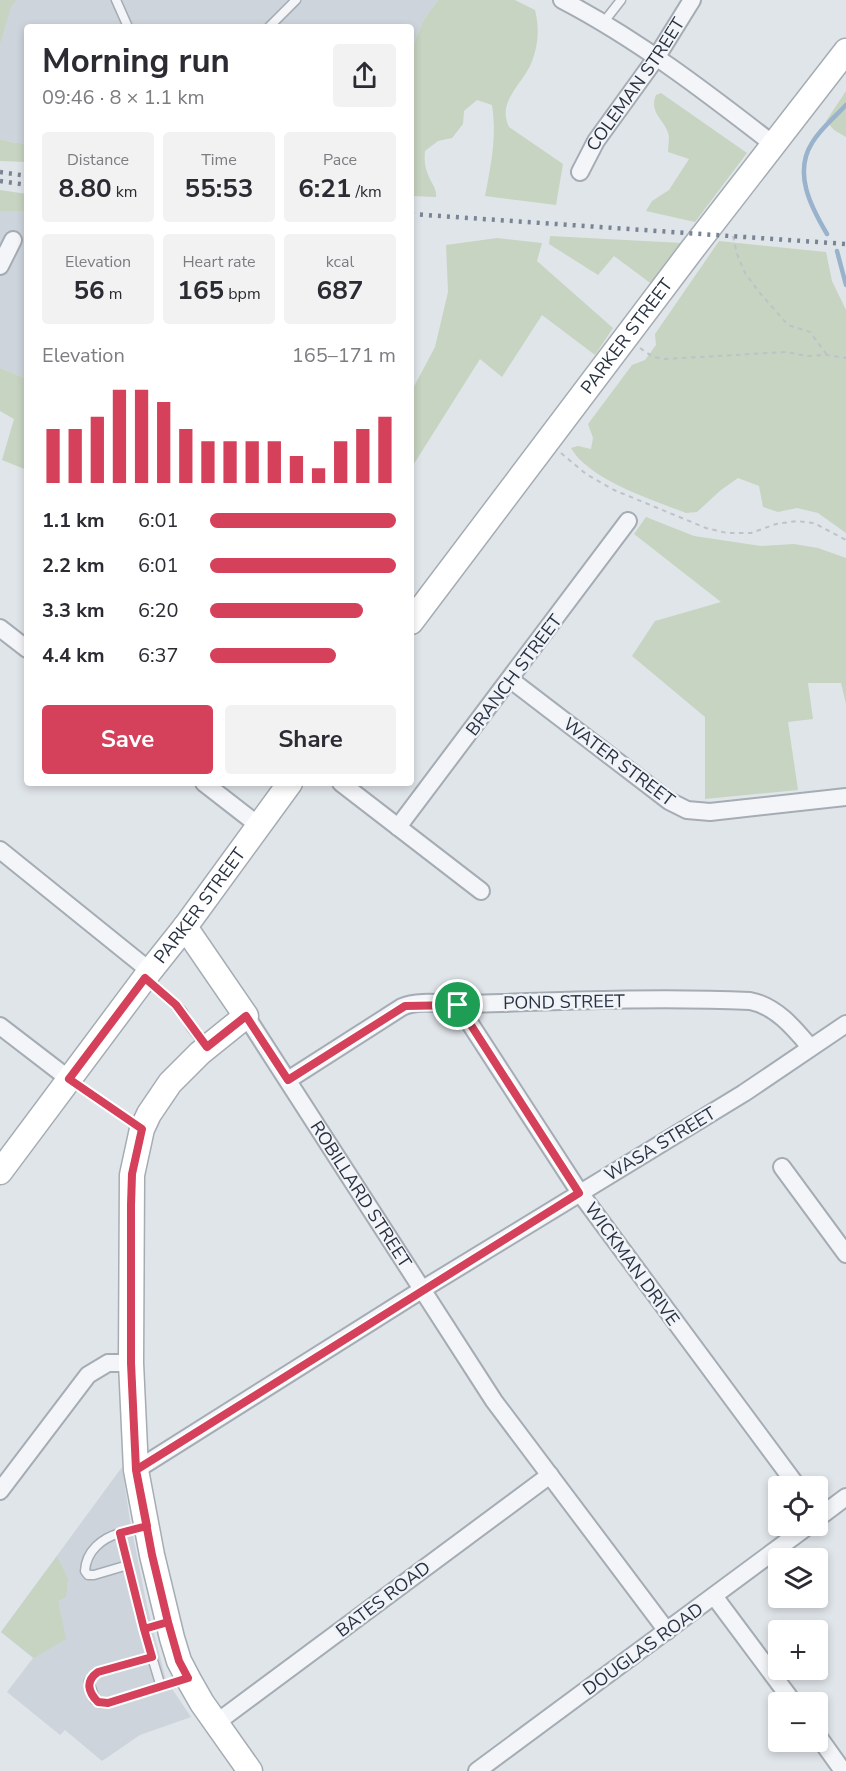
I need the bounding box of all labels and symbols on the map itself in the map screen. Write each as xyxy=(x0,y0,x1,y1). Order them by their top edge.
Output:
street label: COLEMAN STREET xyxy=(581,13,690,155)
street label: PARKER STREET xyxy=(575,273,678,399)
street label: BRANCH STREET xyxy=(460,609,568,741)
street label: WATER STREET xyxy=(558,712,680,812)
street label: PARKER STREET xyxy=(149,843,251,969)
pin xyxy=(432,979,483,1030)
street label: POND STREET xyxy=(503,989,625,1015)
street label: WASA STREET xyxy=(600,1101,720,1187)
street label: ROBILLARD STREET xyxy=(305,1116,417,1272)
street label: WICKMAN DRIVE xyxy=(579,1197,685,1331)
street label: BATES ROAD xyxy=(331,1556,435,1642)
street label: DOUGLAS ROAD xyxy=(578,1597,708,1701)

